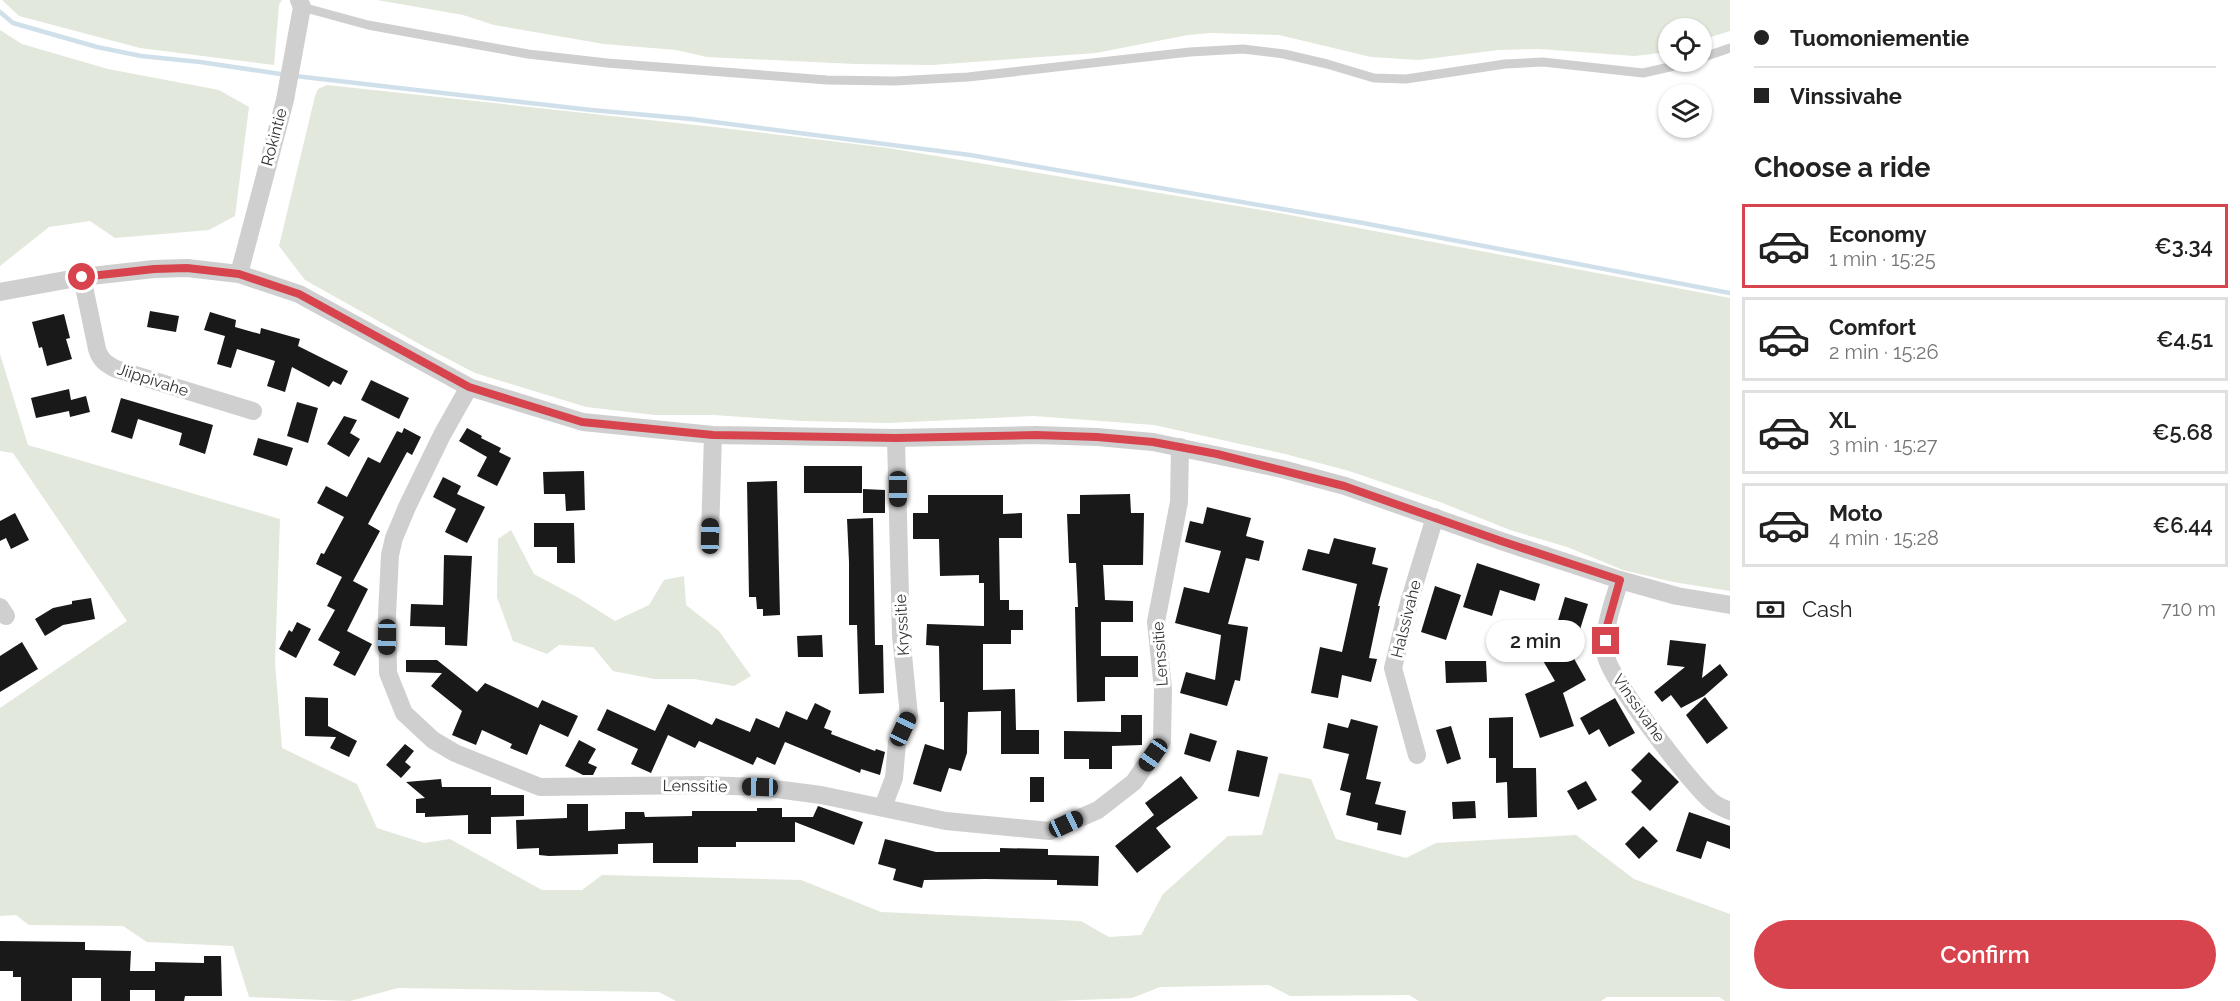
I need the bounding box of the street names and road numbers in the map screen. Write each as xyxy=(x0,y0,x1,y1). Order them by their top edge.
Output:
street label: Rokintie xyxy=(257,106,291,168)
street label: Jiippivahe xyxy=(115,360,191,400)
street label: Halssivahe xyxy=(1387,578,1425,660)
street label: Kryssitie xyxy=(891,594,913,656)
street label: Lenssitie xyxy=(1148,621,1172,687)
street label: Vinssivahe xyxy=(1609,670,1669,746)
street label: Lenssitie xyxy=(662,776,728,796)

